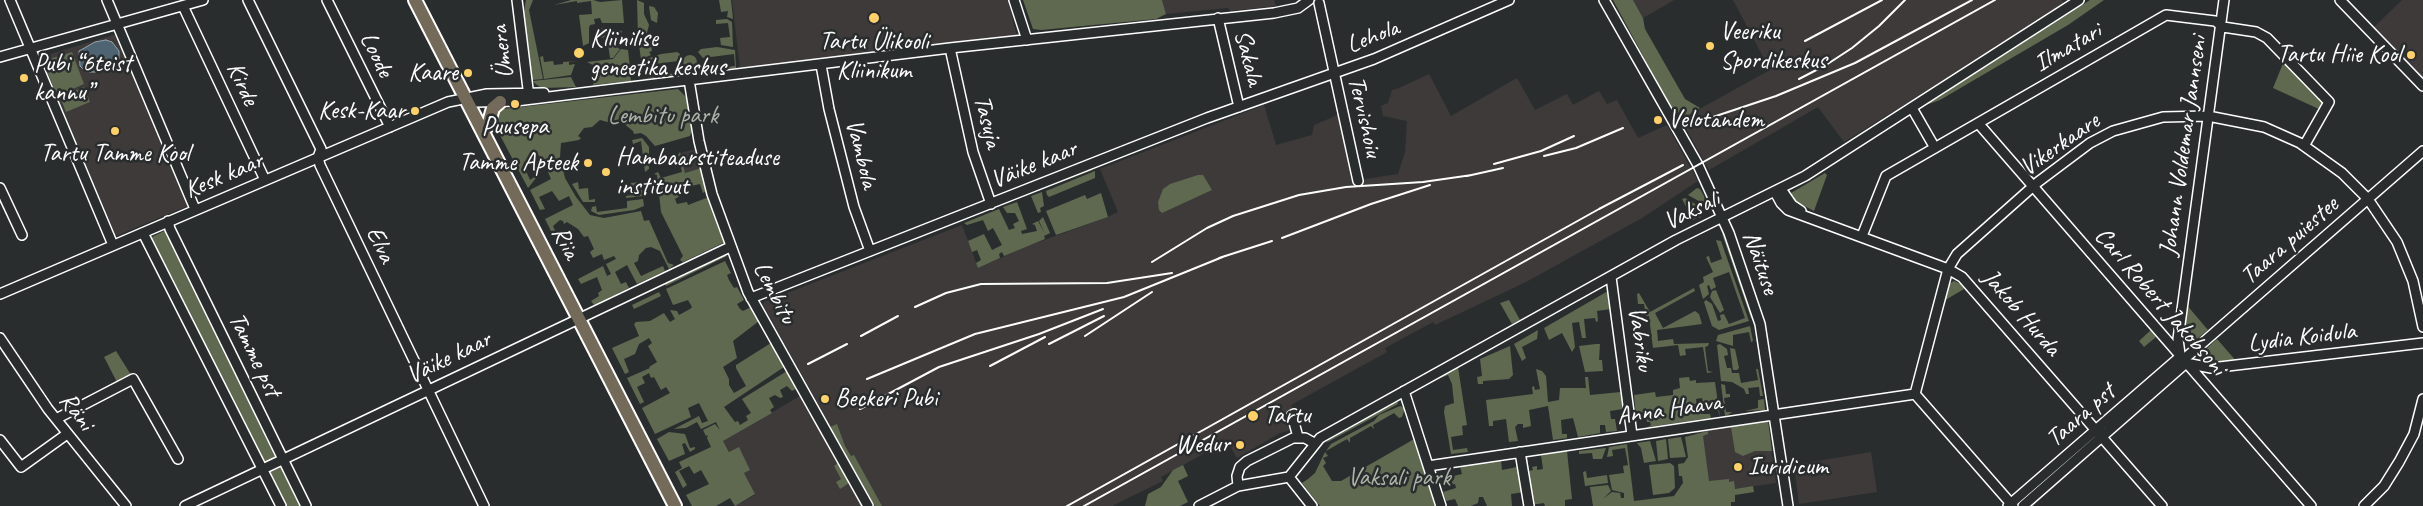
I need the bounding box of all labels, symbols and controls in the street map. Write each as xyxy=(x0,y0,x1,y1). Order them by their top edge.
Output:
marker: Tartu Ülikooli Kliinikum xyxy=(867,11,881,25)
street label: Lehola xyxy=(1343,13,1403,61)
place label: Veeriku Spordikeskus xyxy=(1720,17,1827,76)
street label: Ilmatari xyxy=(2029,17,2107,79)
street label: Ümera xyxy=(485,24,521,80)
place label: Kliinilise geneetika keskus xyxy=(590,24,726,83)
place label: Tartu Ülikooli Kliinikum xyxy=(819,27,929,86)
street label: Sakala xyxy=(1227,27,1269,89)
street label: Loode xyxy=(352,28,400,82)
street label: Johann Voldemar Jannseni xyxy=(2154,34,2214,258)
marker: Veeriku Spordikeskus xyxy=(1704,40,1716,52)
place label: Tartu Hiie Kool xyxy=(2277,40,2401,70)
marker: Kliinilise geneetika keskus xyxy=(572,46,586,60)
place label: Pubi “6teist kannu” xyxy=(34,49,131,108)
marker: Tartu Hiie Kool xyxy=(2405,49,2417,61)
street label: Kirde xyxy=(219,58,265,110)
place label: Kaare xyxy=(408,58,458,88)
marker: Kaare xyxy=(462,67,474,79)
marker: Pubi “6teist kannu” xyxy=(18,72,30,84)
street label: Tervishoiu xyxy=(1340,74,1388,160)
street label: Tasuja xyxy=(966,93,1008,151)
place label: Kesk-Kaar xyxy=(318,96,405,126)
marker: Puusepa xyxy=(509,98,521,110)
park label: Lembitu park xyxy=(608,101,718,131)
marker: Kesk-Kaar xyxy=(409,105,421,117)
place label: Velotandem xyxy=(1668,105,1764,135)
street label: Vikerkaare xyxy=(2014,107,2106,183)
place label: Puusepa xyxy=(482,112,548,142)
marker: Velotandem xyxy=(1652,114,1664,126)
street label: Vambola xyxy=(838,116,884,192)
marker: Tartu Tamme Kool xyxy=(109,125,121,137)
street label: Väike kaar xyxy=(987,134,1081,196)
place label: Tartu Tamme Kool xyxy=(40,139,190,169)
place label: Hambaarstiteaduse instituut xyxy=(616,143,779,202)
street label: Kesk kaar xyxy=(180,146,268,206)
place label: Tamme Apteek xyxy=(459,148,578,178)
marker: Tamme Apteek xyxy=(582,157,594,169)
marker: Hambaarstiteaduse instituut xyxy=(600,166,612,178)
street label: Vaksali xyxy=(1659,185,1725,237)
street label: Taara puiestee xyxy=(2235,190,2345,292)
street label: Riia xyxy=(544,221,586,265)
street label: Elva xyxy=(359,222,401,268)
street label: Carl Robert Jakobsoni xyxy=(2087,222,2233,382)
street label: Näituse xyxy=(1735,228,1785,298)
street label: Lembitu xyxy=(746,257,802,329)
street label: Jakob Hurda xyxy=(1975,263,2067,363)
street label: Vabriku xyxy=(1621,305,1659,373)
street label: Tamme pst xyxy=(221,308,287,402)
street label: Lydia Koidula xyxy=(2246,317,2358,359)
street label: Väike kaar xyxy=(402,325,496,391)
street label: Taara pst xyxy=(2040,378,2122,454)
place label: Beckeri Pubi xyxy=(835,384,937,414)
street label: Räni xyxy=(52,387,100,437)
street label: Anna Haava xyxy=(1615,388,1723,432)
marker: Beckeri Pubi xyxy=(819,393,831,405)
place label: Tartu xyxy=(1264,401,1311,431)
marker: Tartu xyxy=(1246,409,1260,423)
place label: Wedur xyxy=(1176,430,1230,460)
marker: Wedur xyxy=(1234,439,1246,451)
place label: Iuridicum xyxy=(1748,452,1828,482)
marker: Iuridicum xyxy=(1732,461,1744,473)
park label: Vaksali park xyxy=(1347,463,1451,493)

